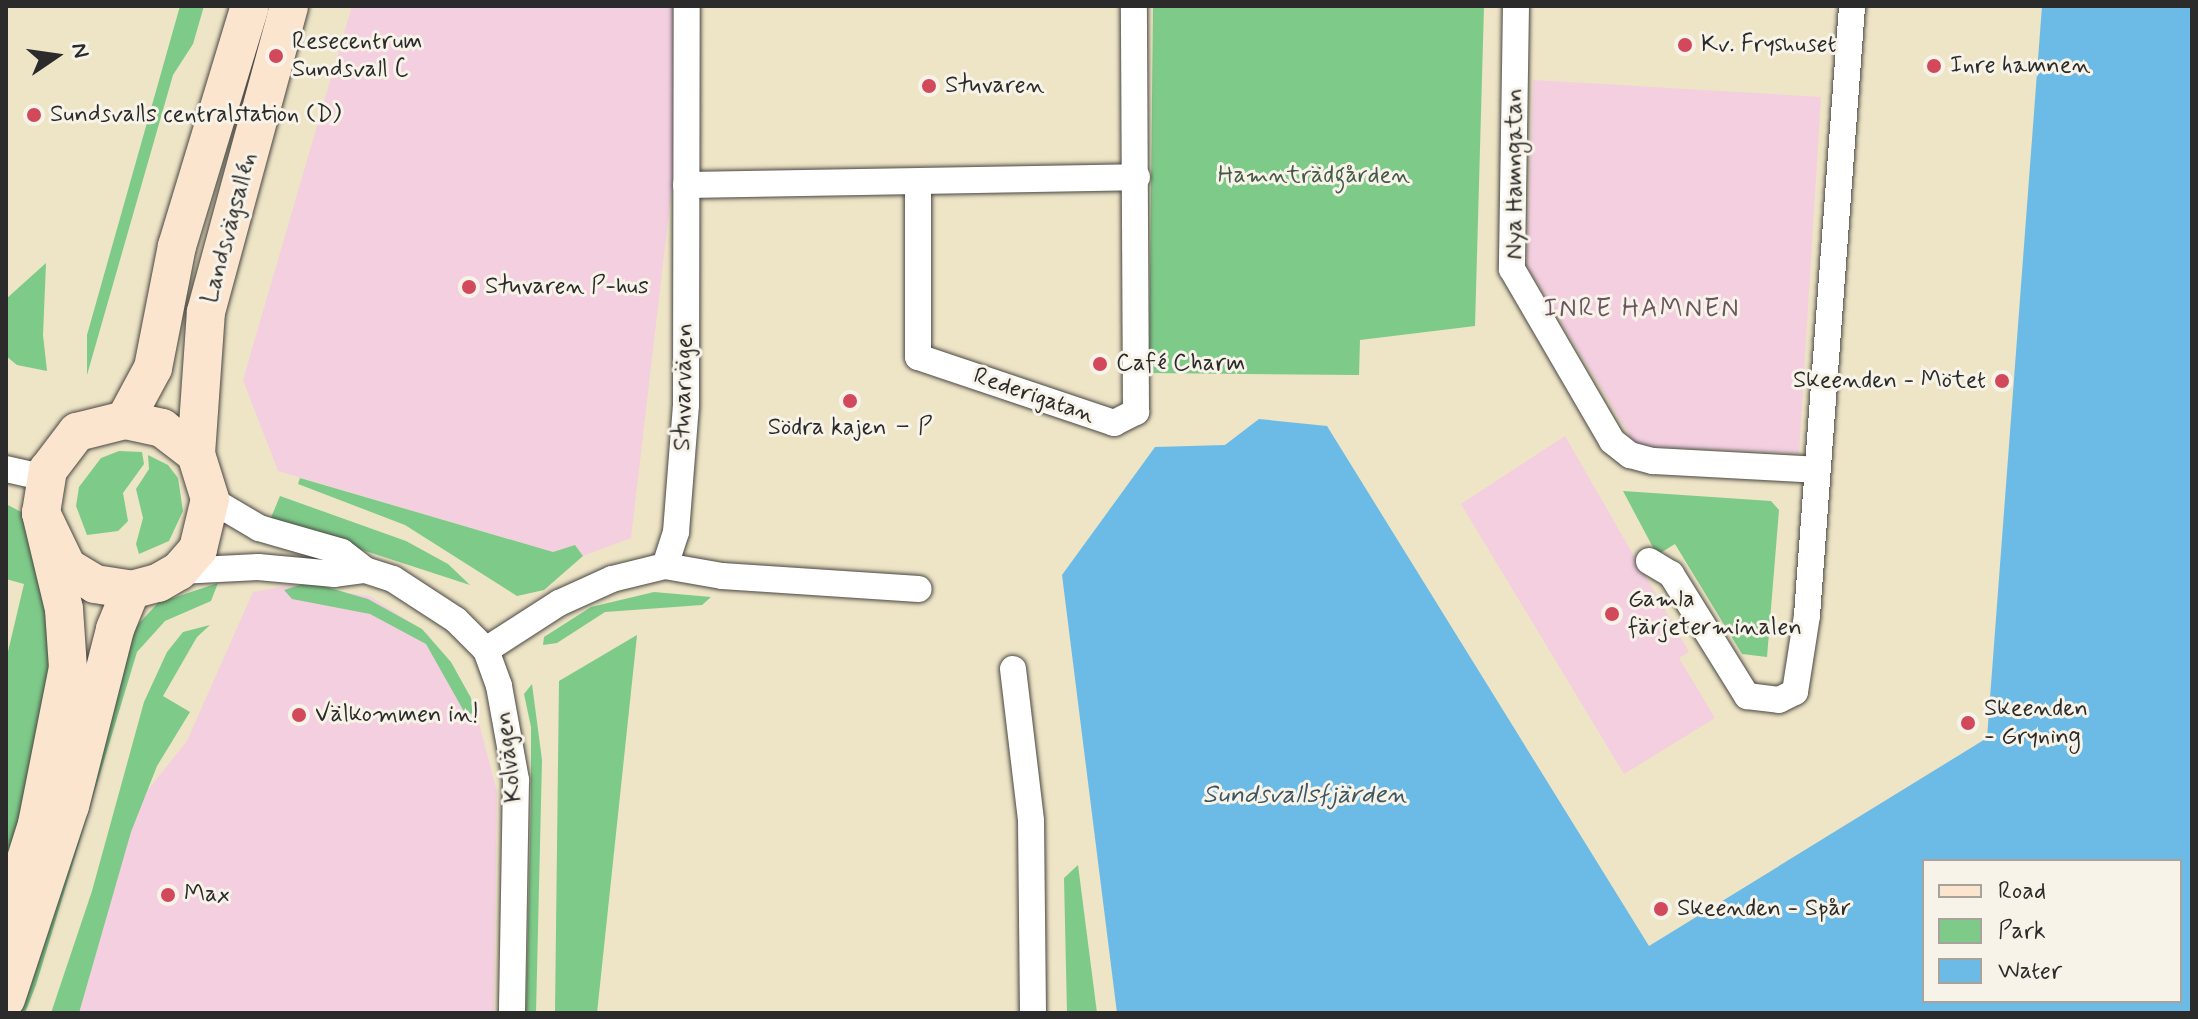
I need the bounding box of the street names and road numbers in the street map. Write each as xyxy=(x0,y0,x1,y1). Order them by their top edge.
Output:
street label: Nya Hamngatan xyxy=(1501,84,1529,264)
street label: Landsvägsallén xyxy=(196,150,264,306)
street label: Stuvarvägen xyxy=(668,323,700,451)
street label: Rederigatan xyxy=(970,362,1098,430)
street label: Kolvägen xyxy=(489,710,529,804)

